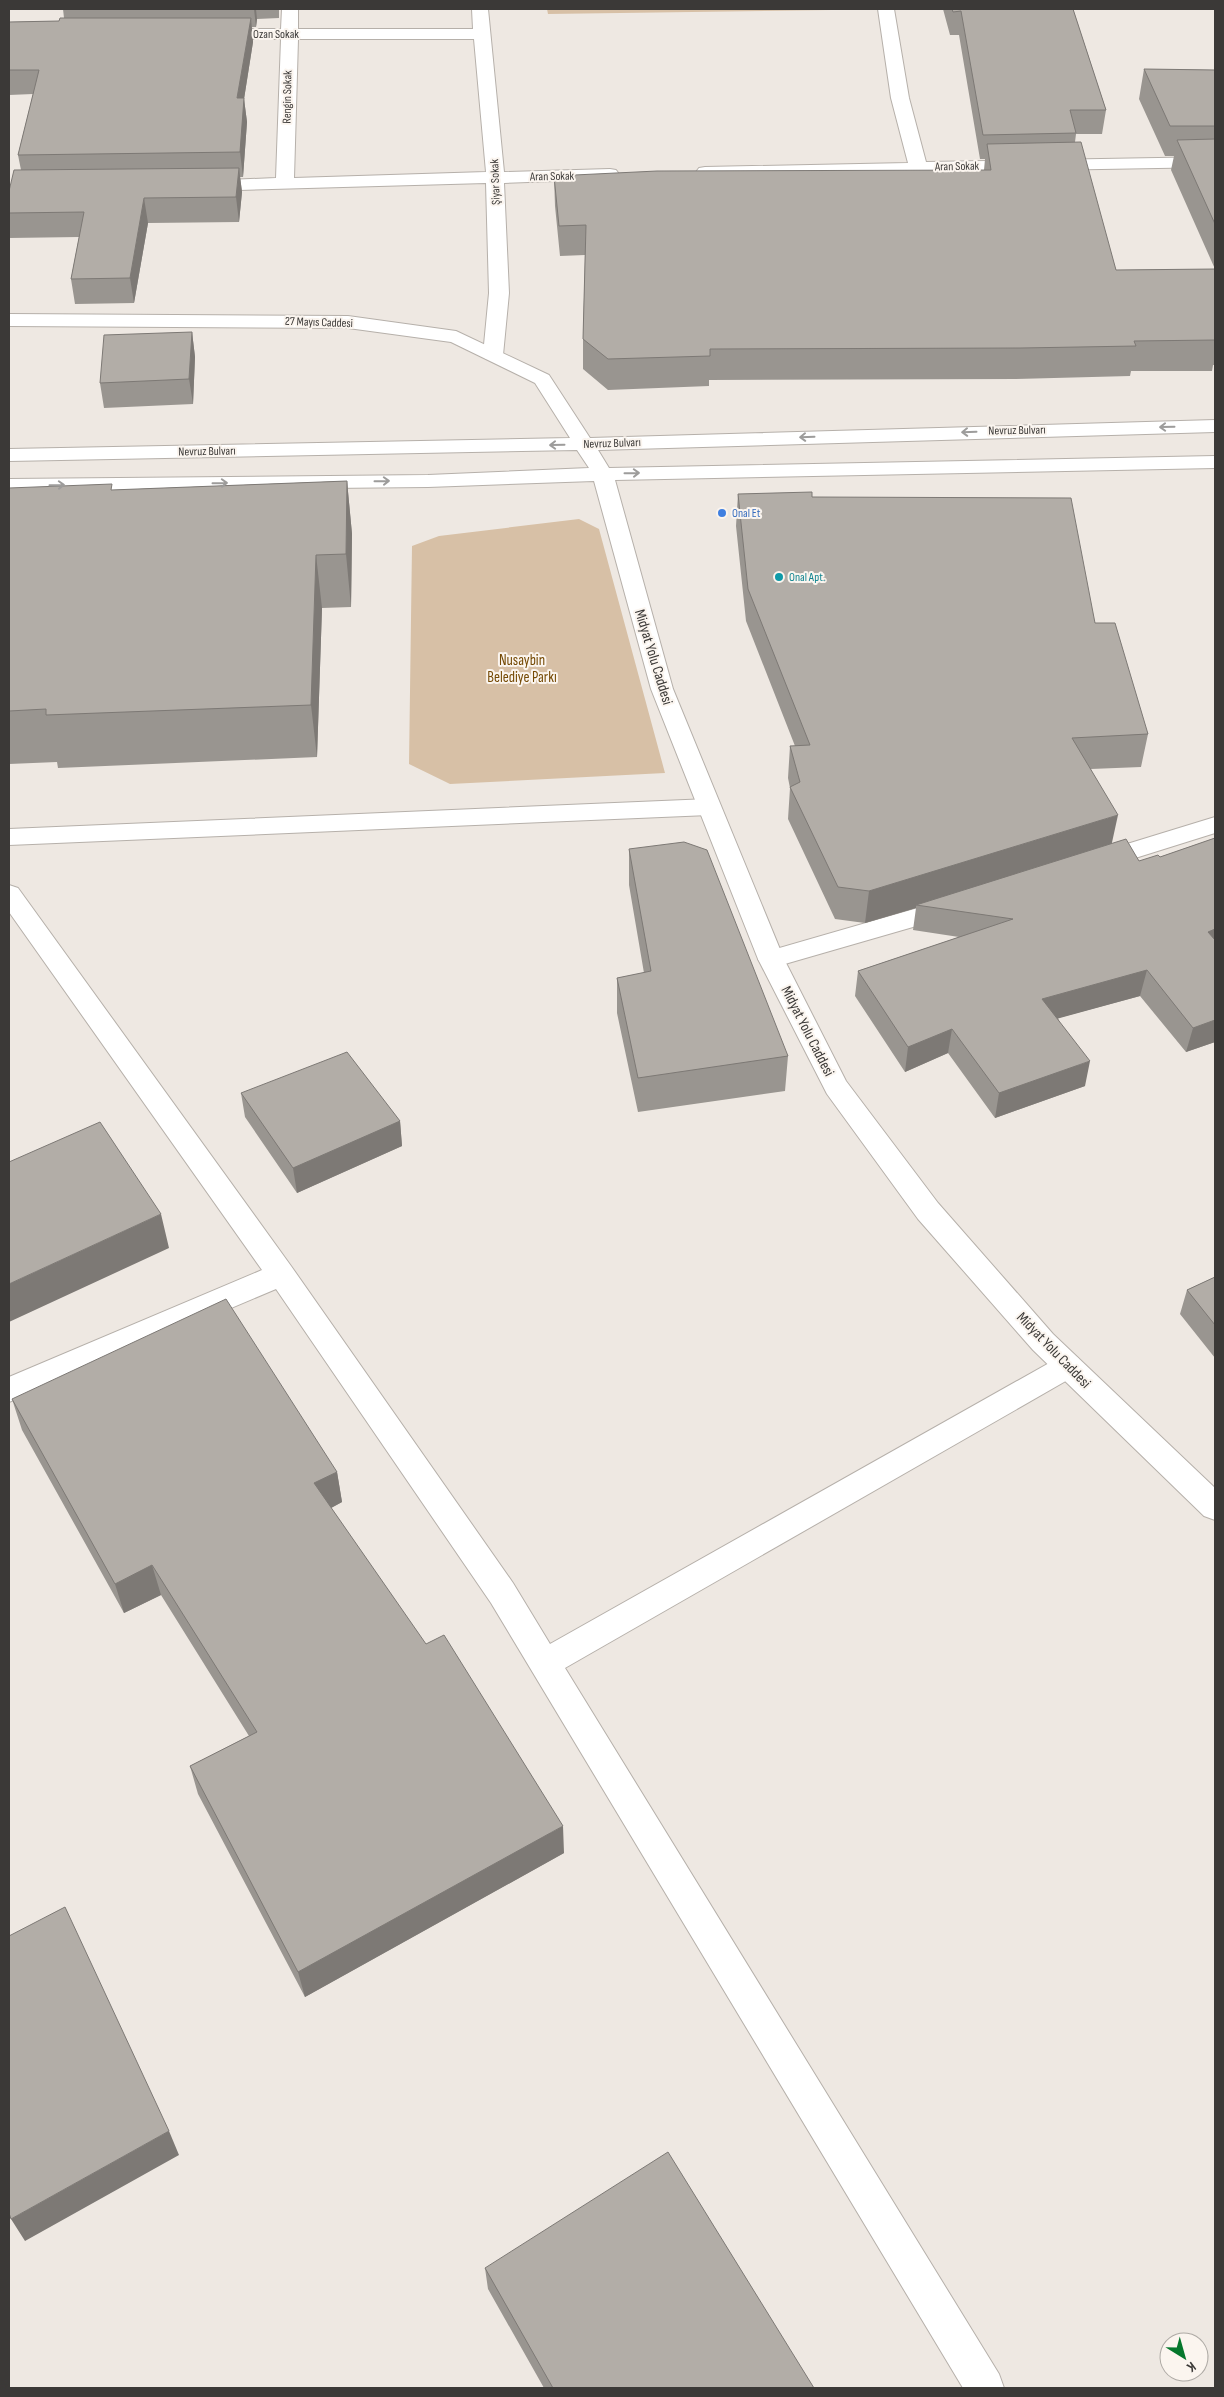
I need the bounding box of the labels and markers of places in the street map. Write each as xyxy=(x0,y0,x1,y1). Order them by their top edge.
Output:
place label: Onal Et xyxy=(732,506,761,521)
marker: Onal Et xyxy=(716,507,728,519)
place label: Onal Apt. xyxy=(789,570,825,585)
marker: Onal Apt. xyxy=(773,571,785,583)

